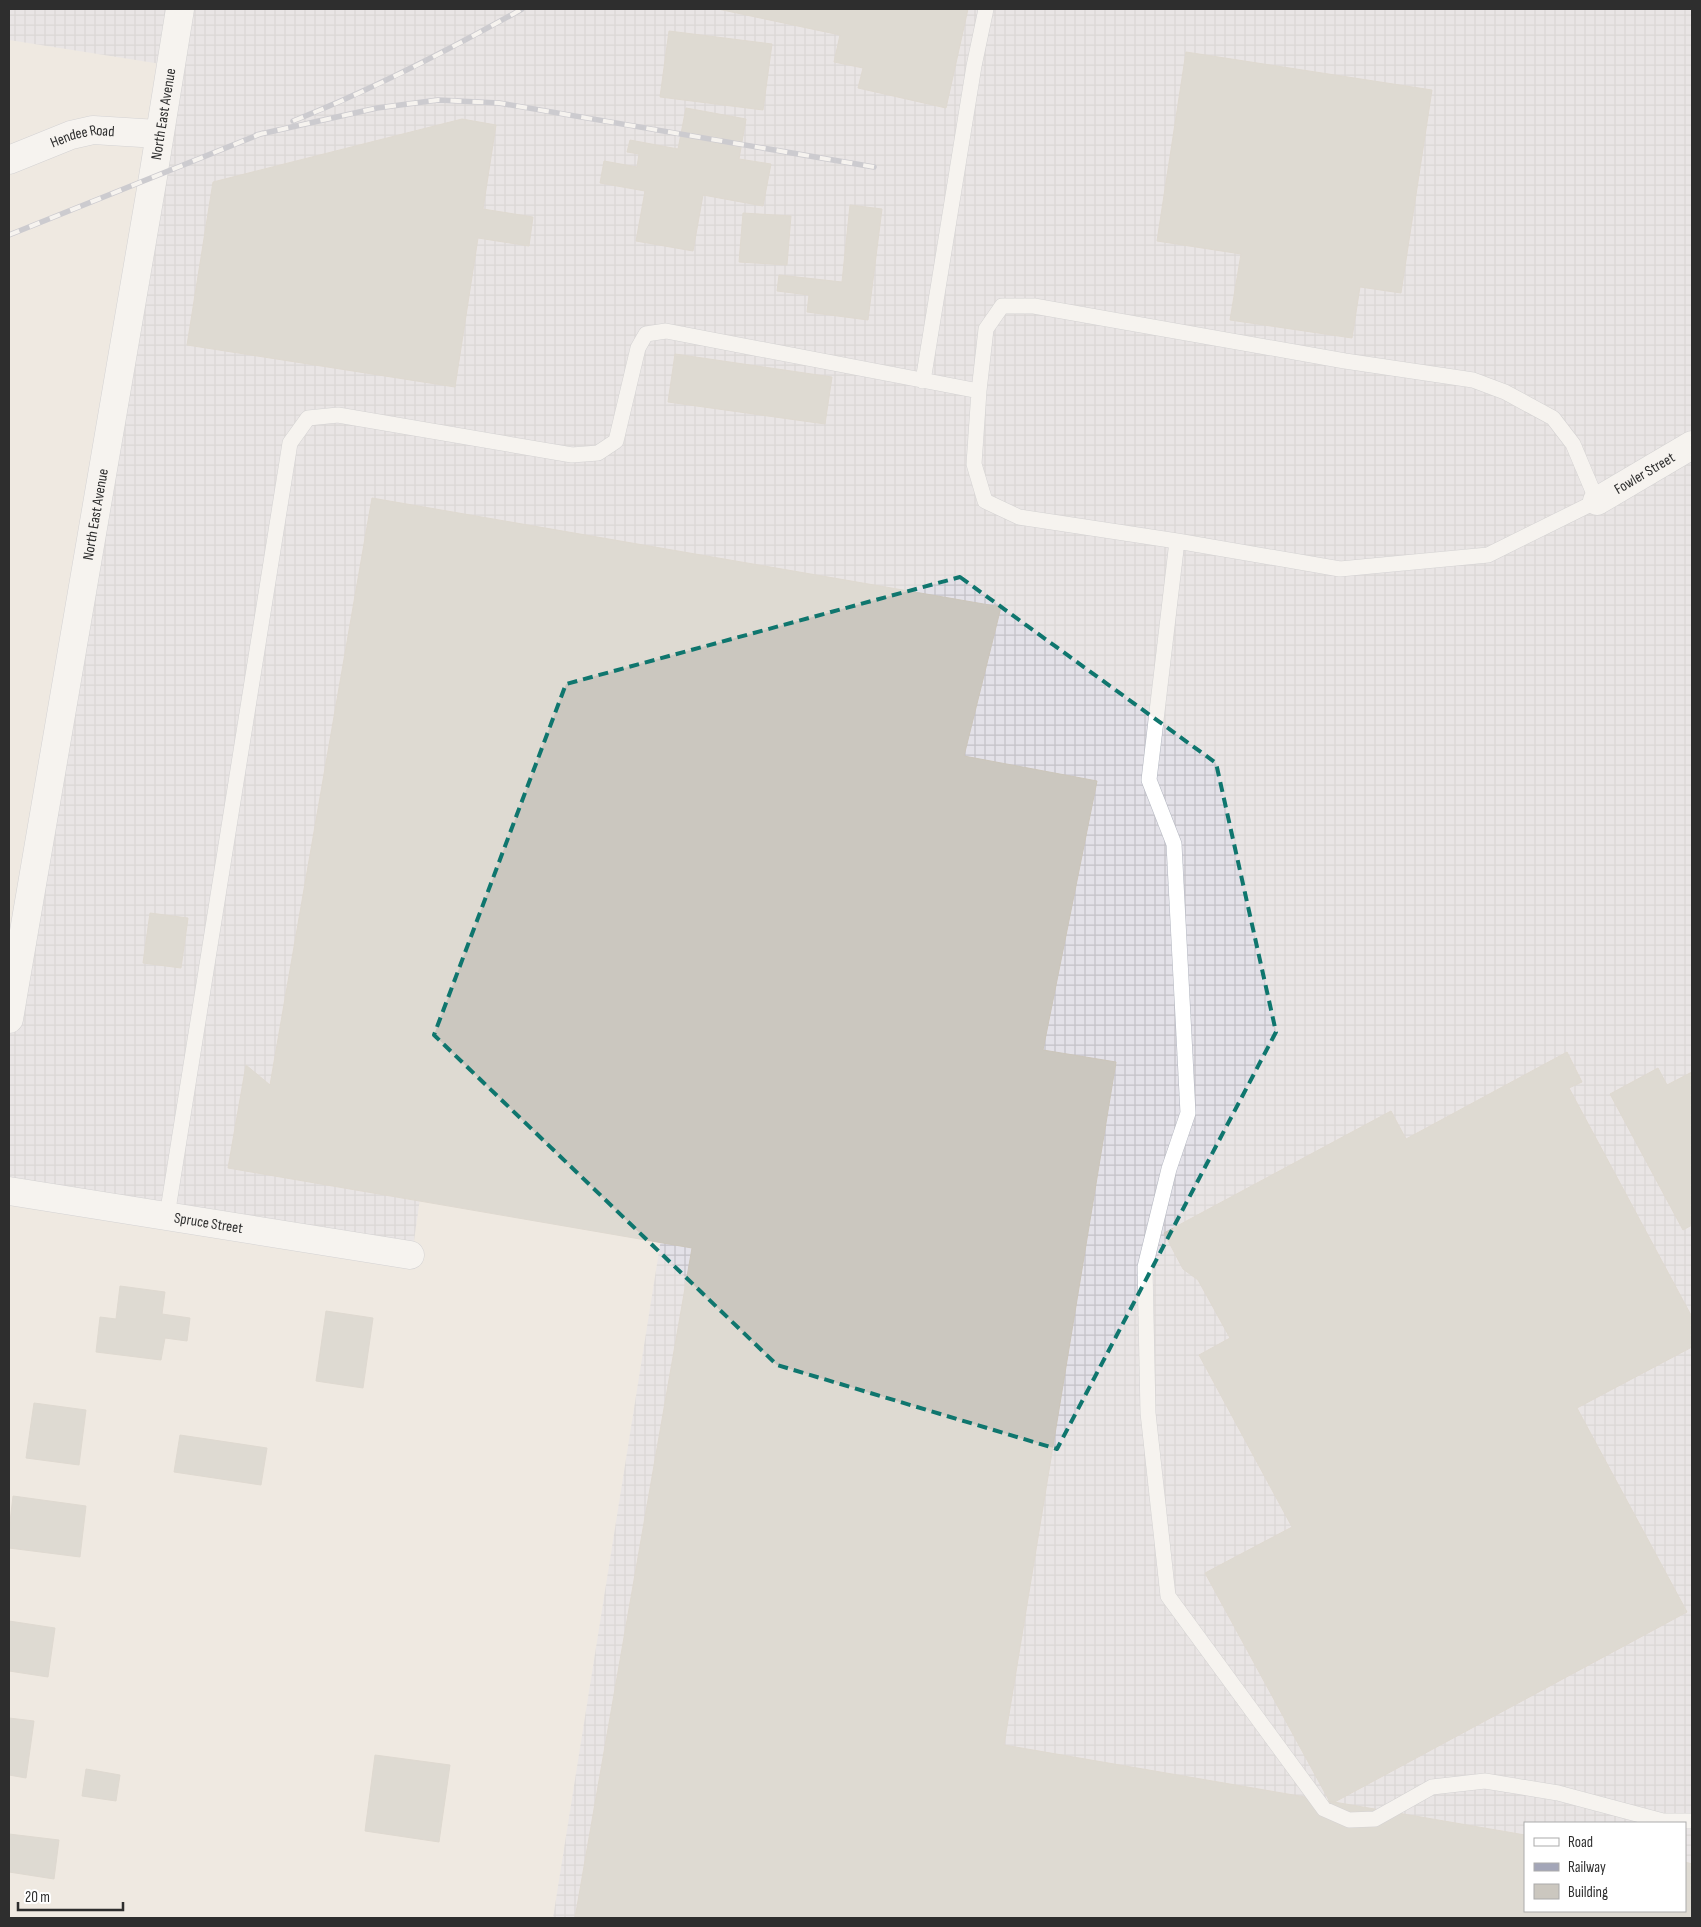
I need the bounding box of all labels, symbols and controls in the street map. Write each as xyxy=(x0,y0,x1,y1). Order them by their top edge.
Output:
street label: North East Avenue xyxy=(146,67,180,161)
street label: Hendee Road xyxy=(47,120,115,152)
street label: Fowler Street xyxy=(1611,448,1679,498)
street label: North East Avenue xyxy=(78,467,112,562)
street label: Spruce Street xyxy=(173,1208,245,1238)
legend xyxy=(1524,1822,1686,1912)
text: Road xyxy=(1568,1833,1593,1852)
text: Railway xyxy=(1568,1858,1606,1877)
scale bar xyxy=(18,1880,122,1912)
text: Building xyxy=(1568,1883,1608,1902)
text: 20 m xyxy=(25,1888,50,1907)

